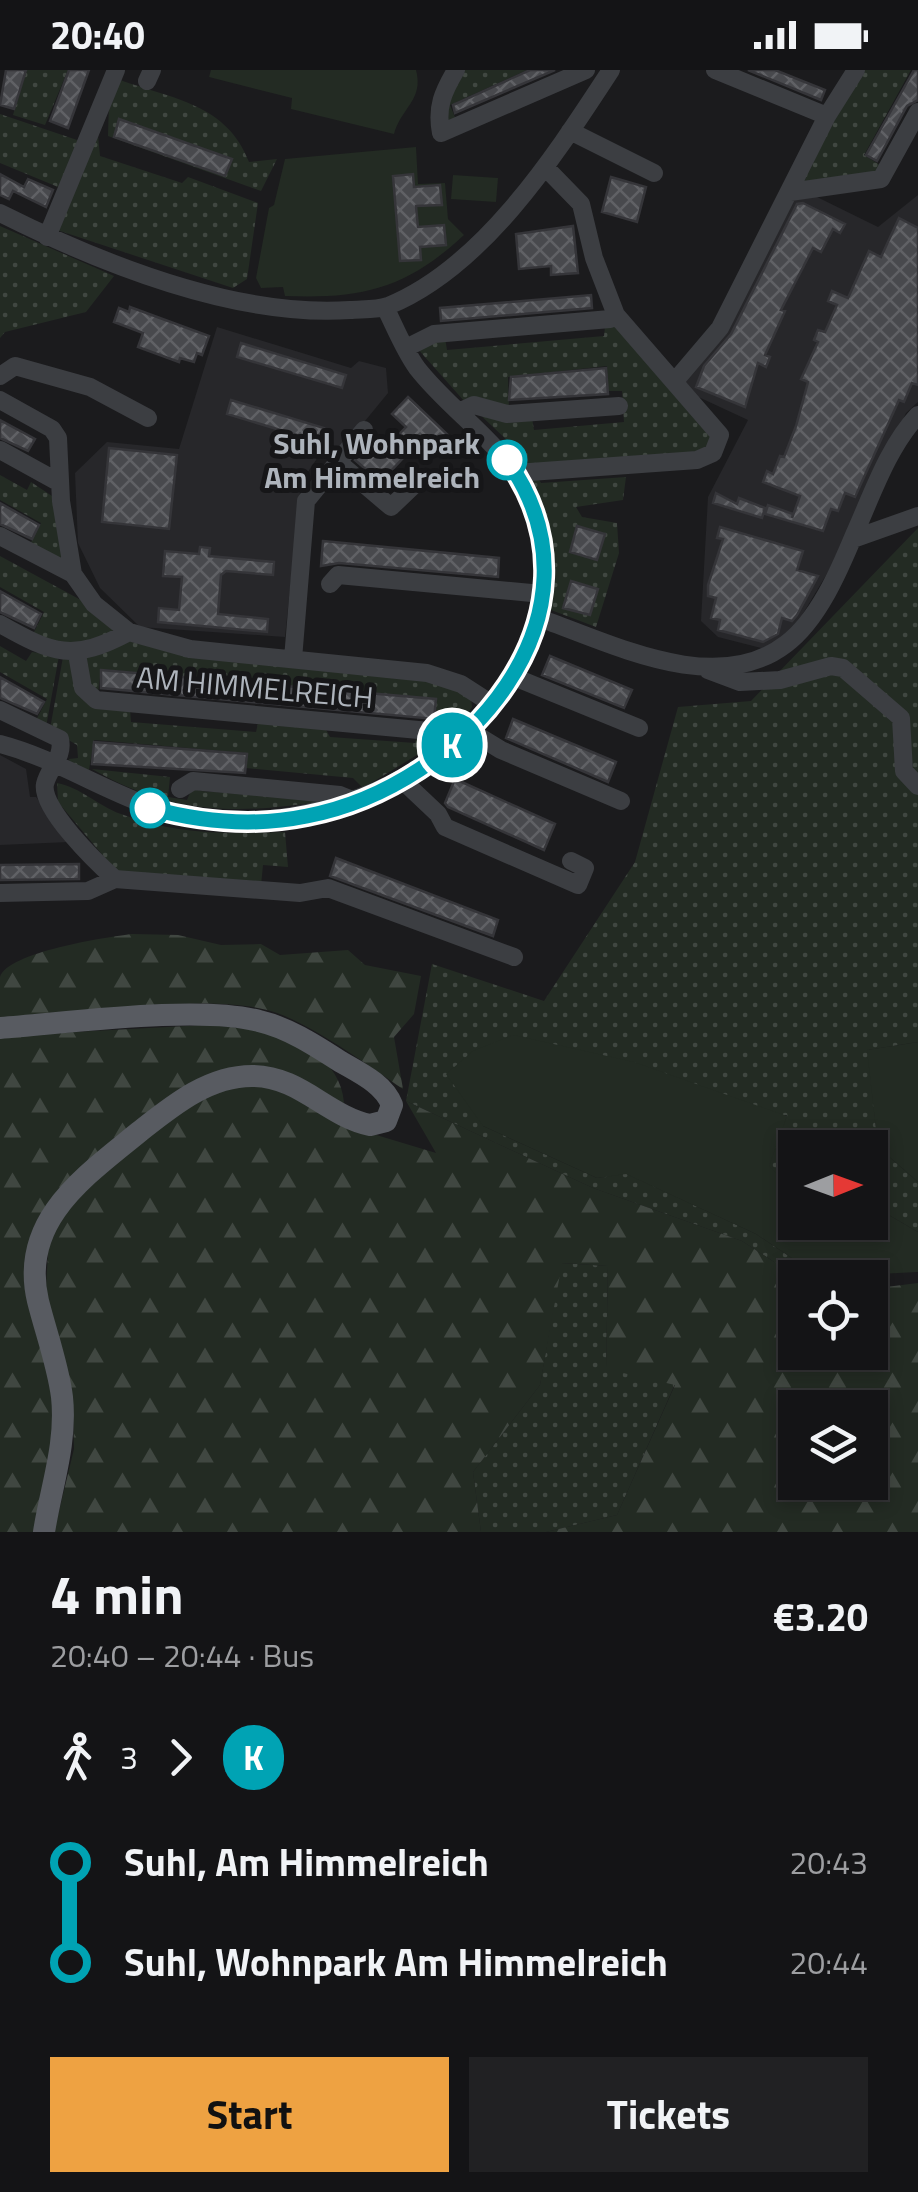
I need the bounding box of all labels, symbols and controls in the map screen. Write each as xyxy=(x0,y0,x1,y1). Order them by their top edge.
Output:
text: 20:40 xyxy=(50,6,145,64)
place label: Suhl, Wohnpark Am Himmelreich xyxy=(264,420,481,500)
marker: Suhl, Wohnpark Am Himmelreich xyxy=(488,441,526,479)
street label: AM HIMMELREICH xyxy=(135,654,375,720)
line badge: K xyxy=(420,712,484,778)
text: K xyxy=(442,718,462,772)
unlabelled marker xyxy=(131,789,169,827)
north arrow xyxy=(778,1130,888,1240)
map controls xyxy=(778,1130,888,1500)
button: locate xyxy=(778,1260,888,1370)
button: layers xyxy=(778,1390,888,1500)
text: 4 min xyxy=(50,1552,184,1635)
text: €3.20 xyxy=(773,1588,868,1646)
text: 20:40 – 20:44 · Bus xyxy=(50,1631,314,1679)
icon: walk xyxy=(50,1730,105,1785)
icon: forward xyxy=(153,1730,208,1785)
text: K xyxy=(243,1730,264,1784)
text: 3 xyxy=(120,1733,138,1781)
text: Suhl, Am Himmelreich xyxy=(124,1833,489,1891)
text: 20:43 xyxy=(789,1838,868,1886)
text: Suhl, Wohnpark Am Himmelreich xyxy=(124,1933,668,1991)
text: 20:44 xyxy=(789,1938,868,1986)
button: Start xyxy=(50,2057,449,2172)
button: Tickets xyxy=(469,2057,868,2172)

